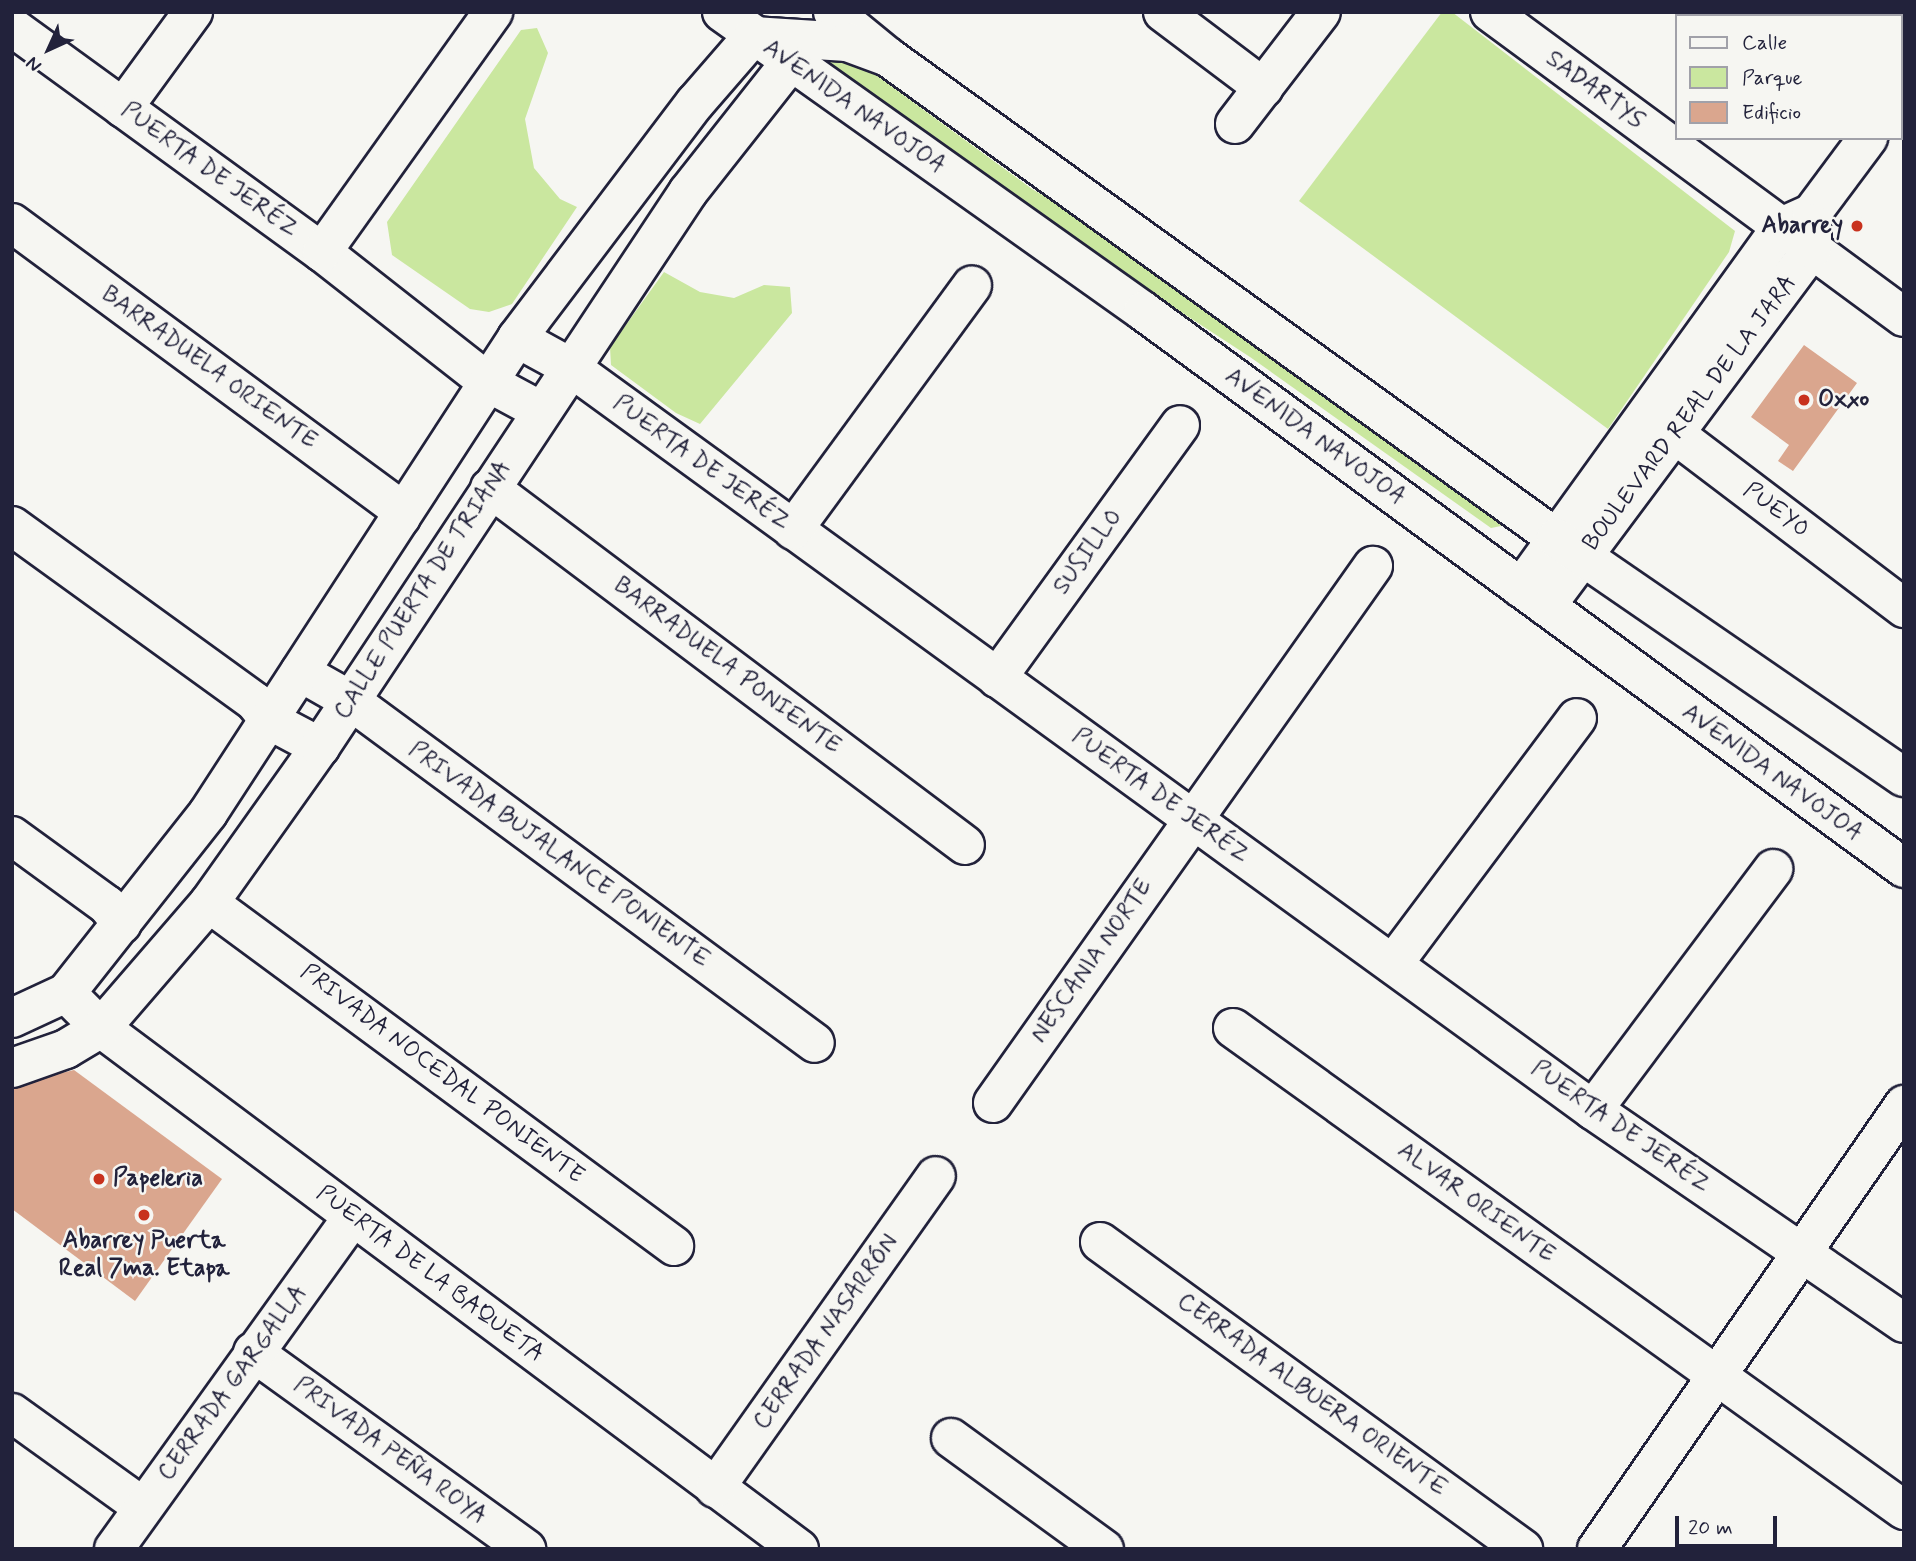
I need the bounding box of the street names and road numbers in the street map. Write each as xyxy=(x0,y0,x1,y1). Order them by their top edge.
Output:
street label: AVENIDA NAVOJOA xyxy=(757,33,951,181)
street label: SADARTYS xyxy=(1540,45,1650,135)
street label: PUERTA DE JERÉZ xyxy=(117,97,301,243)
street label: BOULEVARD REAL DE LA JARA xyxy=(1578,271,1802,555)
street label: BARRADUELA ORIENTE xyxy=(96,280,322,456)
street label: AVENIDA NAVOJOA xyxy=(1219,362,1411,512)
street label: PUERTA DE JERÉZ xyxy=(609,390,793,536)
street label: CALLE PUERTA DE TRIANA xyxy=(329,456,517,724)
street label: PUEYO xyxy=(1737,476,1815,544)
street label: SUSILLO xyxy=(1047,504,1129,600)
street label: BARRADUELA PONIENTE xyxy=(610,573,844,759)
street label: AVENIDA NAVOJOA xyxy=(1676,698,1868,848)
street label: PUERTA DE JERÉZ xyxy=(1068,723,1252,869)
street label: PRIVADA BUJALANCE PONIENTE xyxy=(403,736,715,974)
street label: NESCANIA NORTE xyxy=(1024,872,1160,1050)
street label: PRIVADA NOCEDAL PONIENTE xyxy=(296,959,588,1189)
street label: PUERTA DE JERÉZ xyxy=(1527,1056,1713,1198)
street label: ALVAR ORIENTE xyxy=(1392,1136,1560,1270)
street label: PUERTA DE LA BAQUETA xyxy=(311,1179,549,1369)
street label: CERRADA NASARRÓN xyxy=(747,1228,905,1436)
street label: CERRADA GARGALLA xyxy=(153,1280,313,1486)
street label: CERRADA ALBUERA ORIENTE xyxy=(1170,1286,1454,1504)
street label: PRIVADA PEÑA ROYA xyxy=(287,1371,493,1531)

